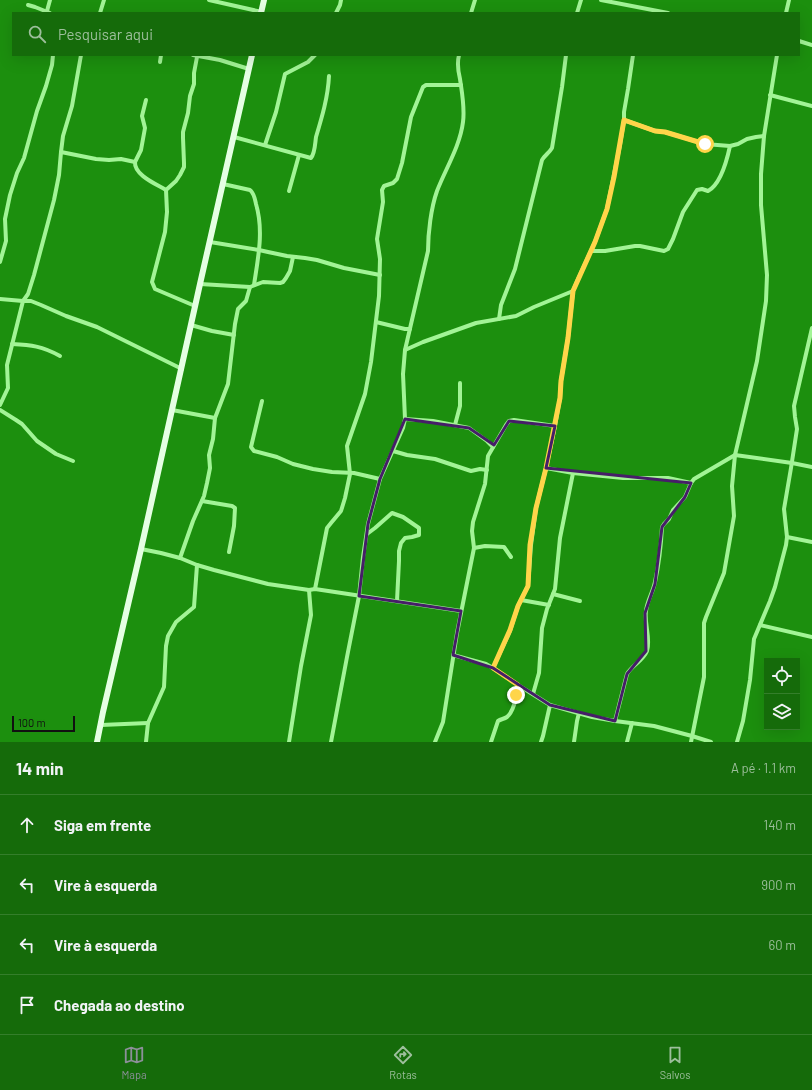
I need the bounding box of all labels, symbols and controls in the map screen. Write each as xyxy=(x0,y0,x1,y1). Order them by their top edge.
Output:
search box xyxy=(12,12,800,56)
icon: search xyxy=(26,23,48,45)
text: Pesquisar aqui xyxy=(58,25,153,43)
route start xyxy=(696,135,714,153)
map controls xyxy=(764,658,800,730)
button: locate xyxy=(764,658,800,694)
route end xyxy=(507,686,525,704)
button: layers xyxy=(764,694,800,730)
scale bar xyxy=(12,714,75,733)
text: 100 m xyxy=(18,716,46,729)
text: 14 min xyxy=(16,758,64,778)
text: A pé · 1.1 km xyxy=(731,760,796,776)
icon: ahead xyxy=(16,814,38,836)
text: Siga em frente xyxy=(54,816,151,834)
text: 140 m xyxy=(764,817,796,833)
icon: left xyxy=(16,874,38,896)
text: Vire à esquerda xyxy=(54,876,157,894)
text: 900 m xyxy=(761,877,796,893)
icon: left xyxy=(16,934,38,956)
text: Vire à esquerda xyxy=(54,936,157,954)
text: 60 m xyxy=(769,937,796,953)
icon: arrive xyxy=(16,994,38,1016)
text: Chegada ao destino xyxy=(54,996,185,1014)
tab: Mapa xyxy=(121,1044,147,1081)
tab: Rotas xyxy=(389,1044,417,1081)
tab: Salvos xyxy=(660,1044,691,1081)

